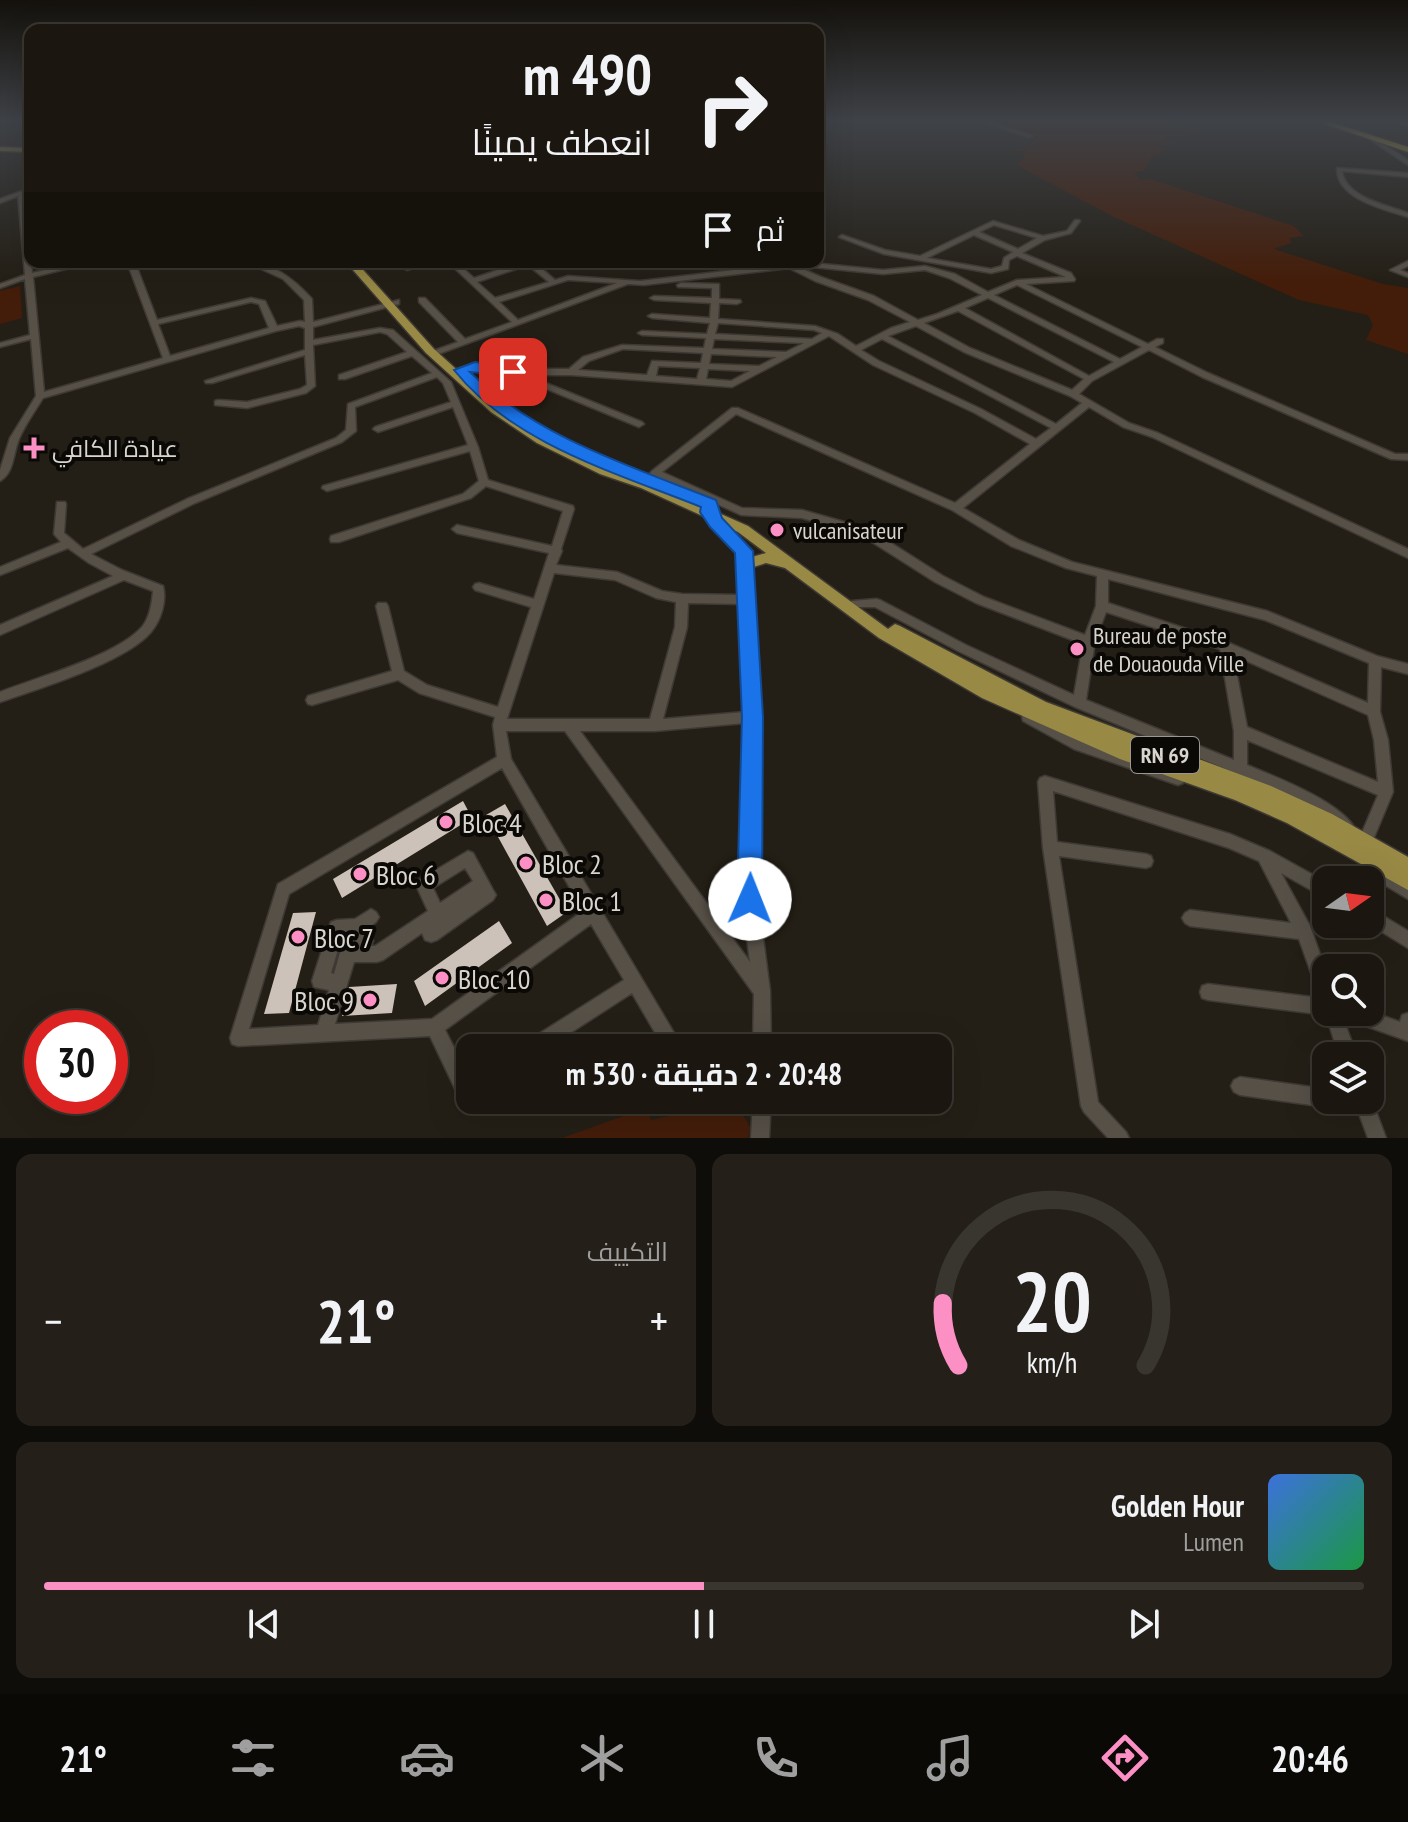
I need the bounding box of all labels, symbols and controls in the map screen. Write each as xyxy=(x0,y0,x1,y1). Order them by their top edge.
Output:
text: 490 m xyxy=(523,38,652,110)
icon: right xyxy=(680,56,784,160)
text: انعطف يمينًا xyxy=(472,118,652,165)
icon: arrive xyxy=(696,208,740,252)
text: ثم xyxy=(756,210,784,249)
pin xyxy=(479,338,547,406)
icon: arrive xyxy=(491,350,535,394)
place label: عيادة الكافي xyxy=(52,433,178,468)
marker: عيادة الكافي xyxy=(23,437,45,459)
place label: vulcanisateur xyxy=(793,515,904,546)
marker: vulcanisateur xyxy=(768,521,786,539)
place label: Bureau de poste de Douaouda Ville xyxy=(1093,620,1244,679)
marker: Bureau de poste de Douaouda Ville xyxy=(1068,640,1086,658)
road number: RN 69 xyxy=(1131,737,1199,773)
place label: Bloc 4 xyxy=(462,804,522,841)
marker: Bloc 4 xyxy=(437,813,455,831)
place label: Bloc 2 xyxy=(542,845,602,882)
marker: Bloc 2 xyxy=(517,854,535,872)
place label: Bloc 6 xyxy=(376,856,436,893)
position arrow xyxy=(708,857,792,941)
marker: Bloc 6 xyxy=(351,865,369,883)
north arrow xyxy=(1312,866,1384,938)
map controls xyxy=(1312,866,1384,1114)
place label: Bloc 1 xyxy=(562,882,622,919)
marker: Bloc 1 xyxy=(537,891,555,909)
place label: Bloc 7 xyxy=(314,919,374,956)
marker: Bloc 7 xyxy=(289,928,307,946)
button: search xyxy=(1312,954,1384,1026)
place label: Bloc 10 xyxy=(458,960,530,997)
marker: Bloc 10 xyxy=(433,969,451,987)
place label: Bloc 9 xyxy=(294,982,354,1019)
marker: Bloc 9 xyxy=(361,991,379,1009)
speed limit sign: 30 xyxy=(24,1010,128,1114)
button: layers xyxy=(1312,1042,1384,1114)
text: 20:48 · 2 دقيقة · 530 m xyxy=(566,1054,842,1093)
text: التكييف xyxy=(586,1235,668,1268)
text: 20 xyxy=(1012,1247,1092,1355)
text: 21° xyxy=(316,1282,396,1360)
text: − xyxy=(44,1292,62,1349)
text: + xyxy=(650,1292,668,1349)
text: km/h xyxy=(1027,1344,1077,1381)
text: Golden Hour xyxy=(1111,1486,1244,1525)
text: Lumen xyxy=(1183,1525,1244,1558)
icon: previous xyxy=(242,1602,286,1646)
icon: pause xyxy=(682,1602,726,1646)
icon: next xyxy=(1122,1602,1166,1646)
icon: filters xyxy=(225,1730,281,1786)
icon: car xyxy=(399,1730,455,1786)
icon: climate xyxy=(574,1730,630,1786)
icon: phone xyxy=(748,1730,804,1786)
icon: music xyxy=(922,1730,978,1786)
icon: directions xyxy=(1097,1730,1153,1786)
text: 21° xyxy=(59,1735,107,1782)
text: 20:46 xyxy=(1271,1735,1349,1782)

